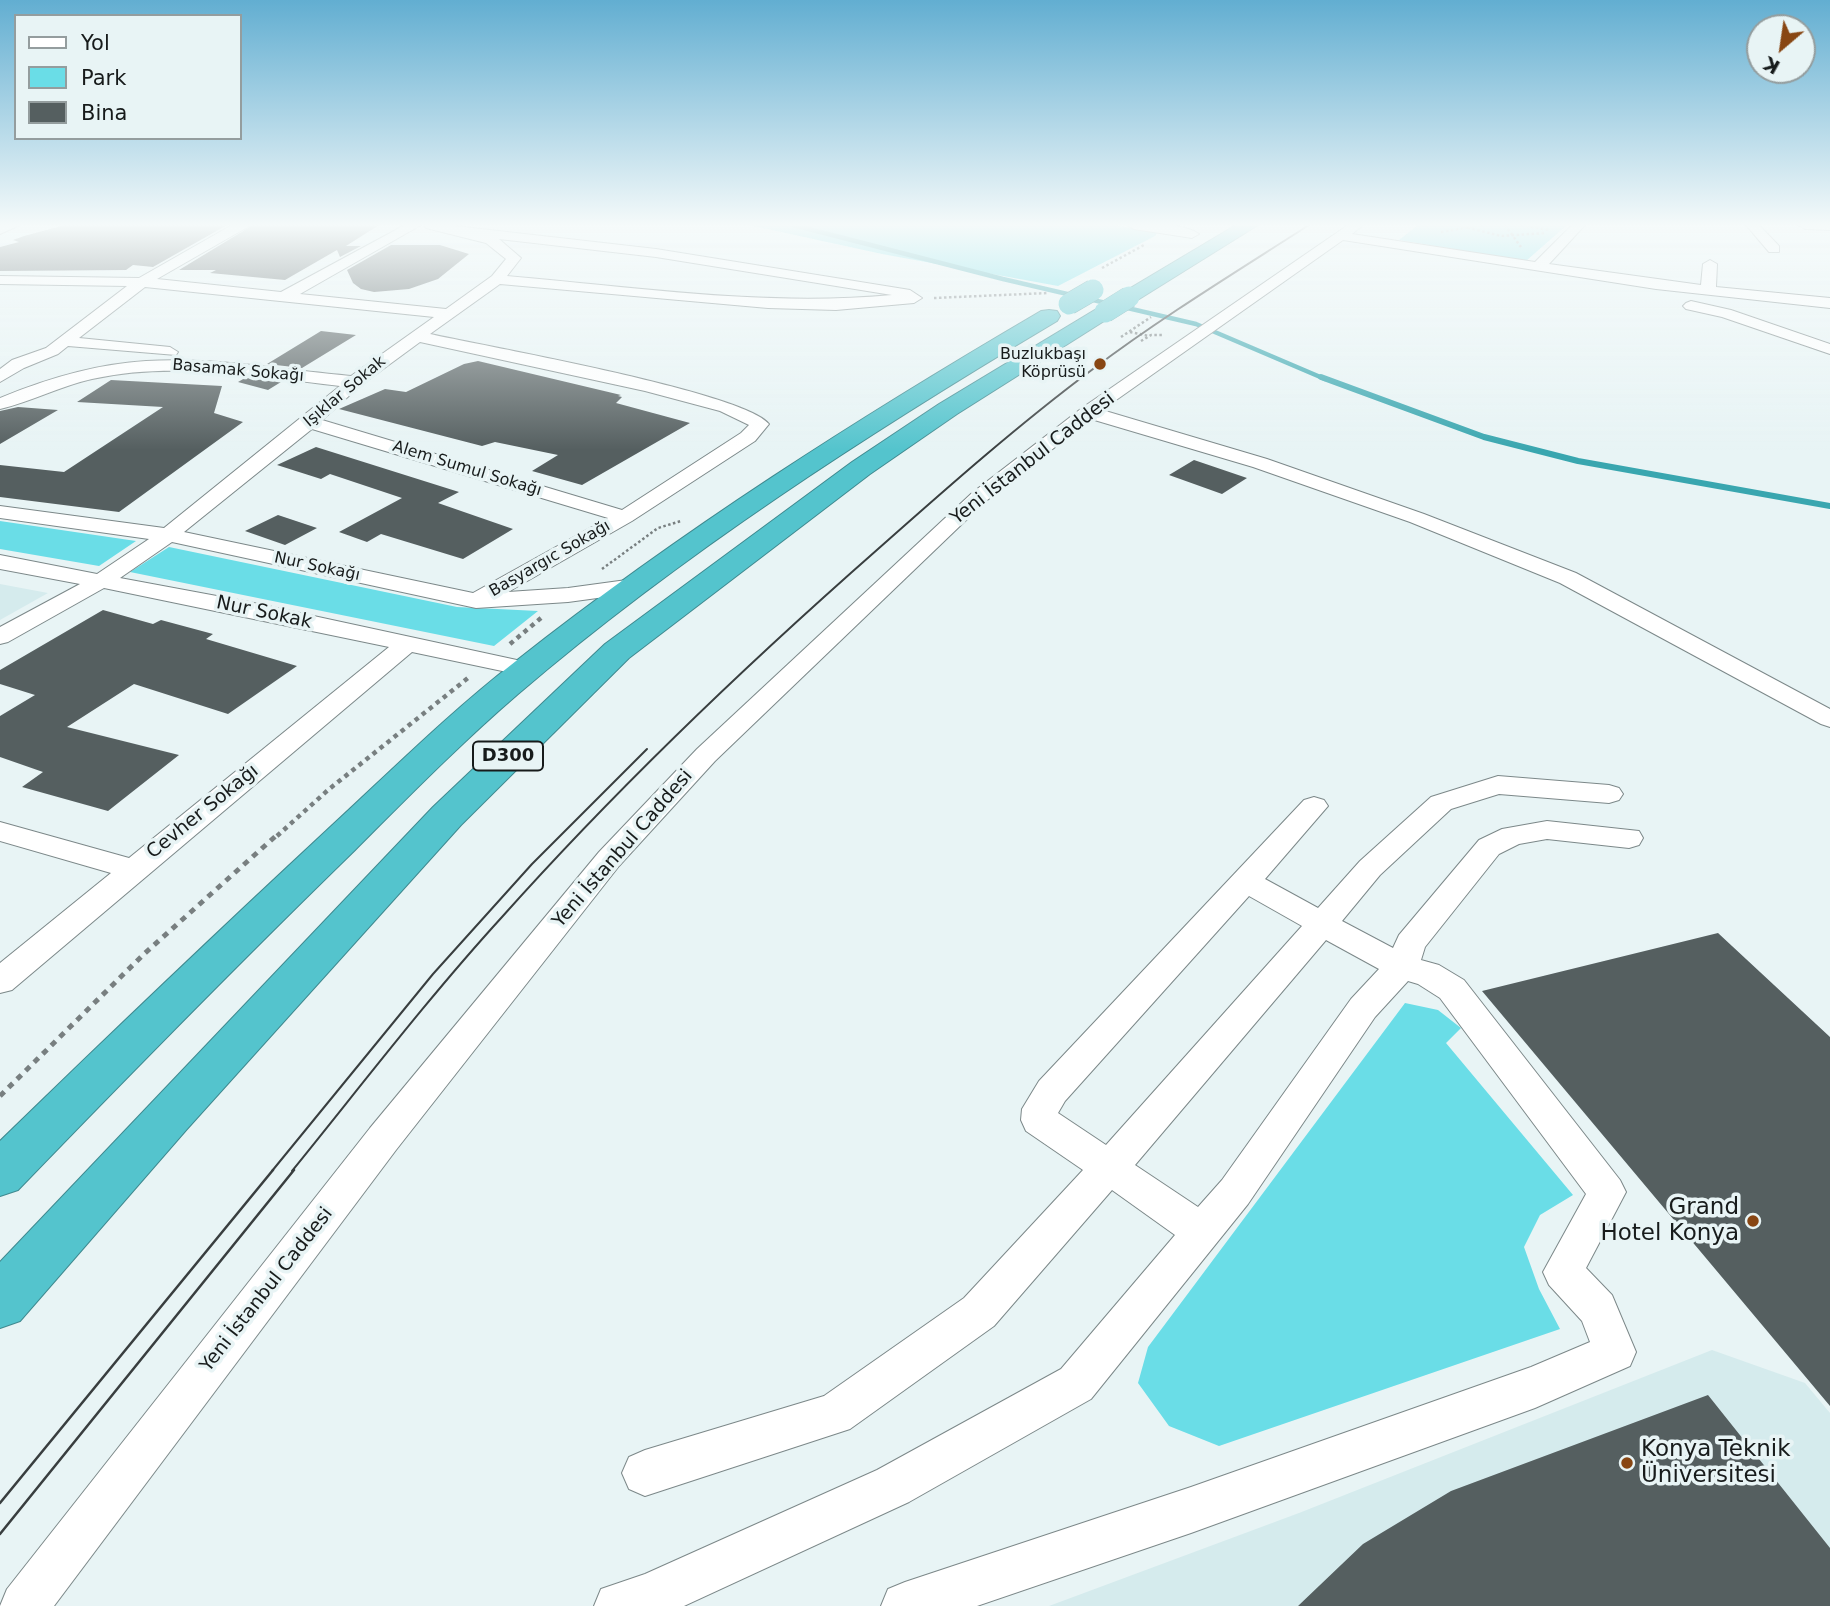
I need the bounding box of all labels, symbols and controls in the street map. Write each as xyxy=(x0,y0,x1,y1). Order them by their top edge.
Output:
legend xyxy=(14,14,242,140)
north arrow xyxy=(1746,14,1816,84)
text: Yol xyxy=(81,31,110,55)
text: K xyxy=(1760,52,1784,79)
text: Park xyxy=(81,66,126,90)
text: Bina xyxy=(81,101,127,125)
place label: Buzlukbaşı Köprüsü xyxy=(1000,345,1086,383)
street label: Işıklar Sokak xyxy=(300,352,390,432)
street label: Basamak Sokağı xyxy=(171,356,305,386)
marker: Buzlukbaşı Köprüsü xyxy=(1092,356,1108,372)
street label: Yeni İstanbul Caddesi xyxy=(946,388,1120,530)
street label: Alem Sumul Sokağı xyxy=(390,437,544,501)
street label: Basyargıc Sokağı xyxy=(486,517,614,601)
street label: Nur Sokağı xyxy=(272,549,362,585)
street label: Nur Sokak xyxy=(214,592,314,634)
road number: D300 xyxy=(473,742,543,770)
street label: Cevher Sokağı xyxy=(143,760,263,864)
street label: Yeni İstanbul Caddesi xyxy=(548,765,698,933)
place label: Grand Hotel Konya xyxy=(1600,1194,1739,1248)
street label: Yeni İstanbul Caddesi xyxy=(196,1203,338,1377)
marker: Grand Hotel Konya xyxy=(1745,1213,1761,1229)
place label: Konya Teknik Üniversitesi xyxy=(1641,1436,1790,1490)
marker: Konya Teknik Üniversitesi xyxy=(1619,1455,1635,1471)

